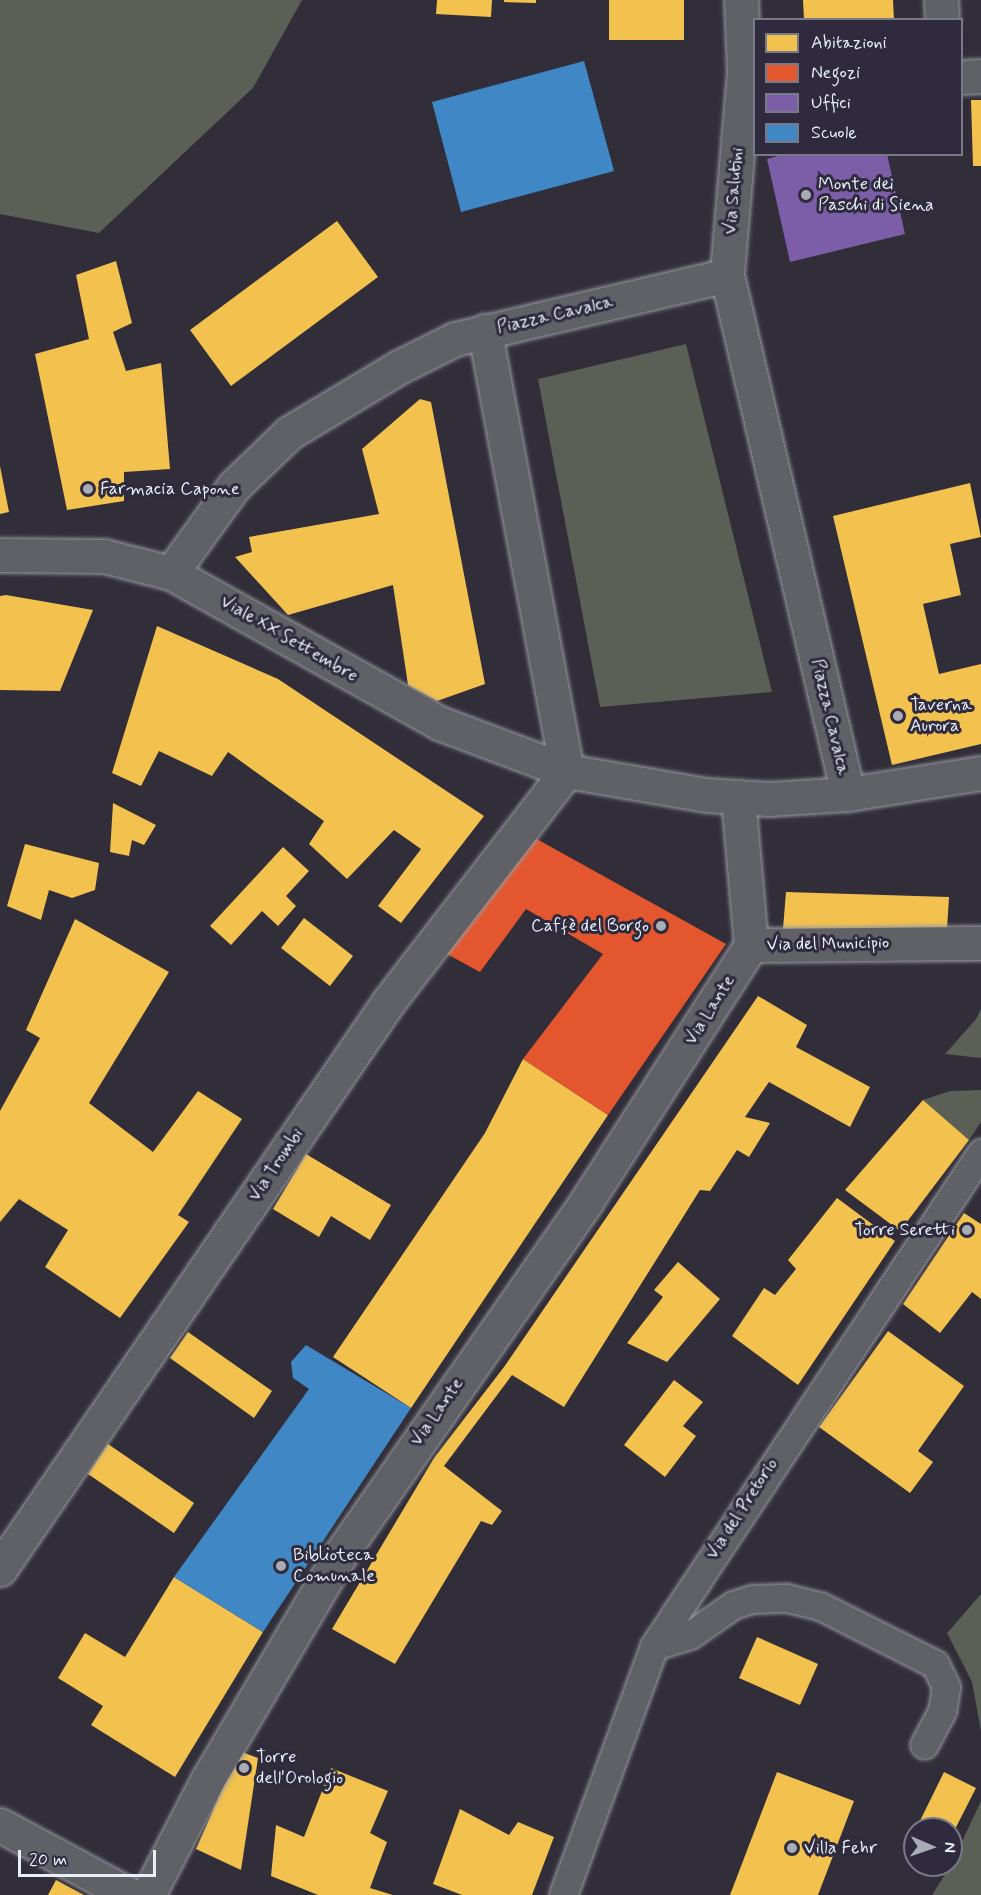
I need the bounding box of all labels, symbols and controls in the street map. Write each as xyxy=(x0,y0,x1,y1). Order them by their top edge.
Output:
legend xyxy=(753,18,963,156)
text: Abitazioni xyxy=(811,31,887,55)
text: Negozi xyxy=(811,61,860,85)
text: Uffici xyxy=(811,91,851,115)
text: Scuole xyxy=(811,121,857,145)
street label: Via Salutini xyxy=(720,148,748,234)
place label: Monte dei Paschi di Siena xyxy=(818,174,932,216)
marker: Monte dei Paschi di Siena xyxy=(799,188,813,202)
street label: Piazza Cavalca xyxy=(495,291,615,339)
place label: Farmacia Capone xyxy=(100,478,240,500)
marker: Farmacia Capone xyxy=(81,482,95,496)
street label: Viale XX Settembre xyxy=(215,590,363,688)
street label: Piazza Cavalca xyxy=(806,657,854,777)
place label: Taverna Aurora xyxy=(910,695,972,738)
marker: Taverna Aurora xyxy=(891,709,905,723)
place label: Caffè del Borgo xyxy=(530,915,649,937)
marker: Caffè del Borgo xyxy=(654,919,668,933)
street label: Via del Municipio xyxy=(766,932,890,956)
street label: Via Lante xyxy=(681,972,739,1048)
street label: Via Trombi xyxy=(244,1124,308,1206)
place label: Torre Seretti xyxy=(853,1219,955,1241)
marker: Torre Seretti xyxy=(960,1223,974,1237)
street label: Via Lante xyxy=(406,1375,468,1449)
street label: Via del Pretorio xyxy=(702,1455,782,1563)
place label: Biblioteca Comunale xyxy=(293,1545,375,1588)
marker: Biblioteca Comunale xyxy=(274,1559,288,1573)
place label: Torre dell'Orologio xyxy=(256,1747,343,1790)
marker: Torre dell'Orologio xyxy=(237,1761,251,1775)
north arrow xyxy=(903,1817,963,1877)
place label: Villa Fehr xyxy=(804,1837,877,1859)
scale bar xyxy=(21,1838,159,1876)
marker: Villa Fehr xyxy=(785,1841,799,1855)
text: N xyxy=(939,1842,960,1853)
text: 20 m xyxy=(29,1848,67,1872)

